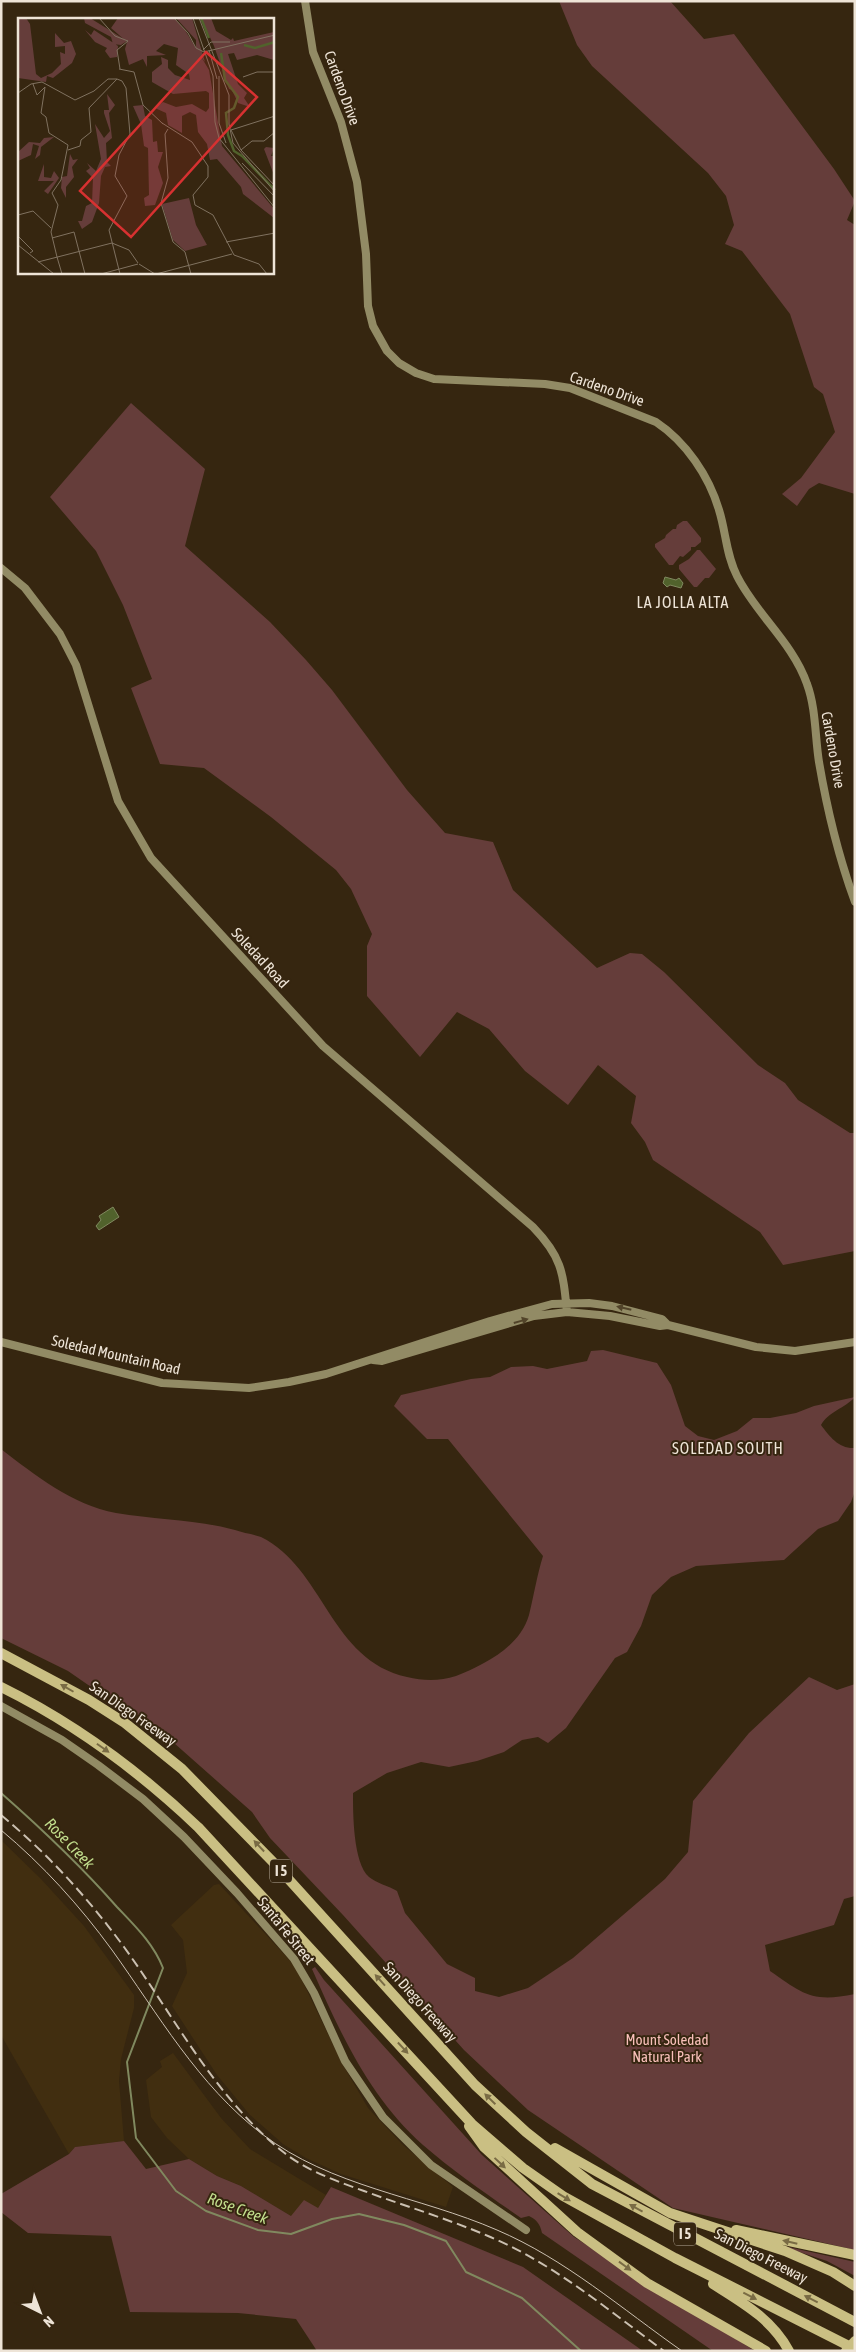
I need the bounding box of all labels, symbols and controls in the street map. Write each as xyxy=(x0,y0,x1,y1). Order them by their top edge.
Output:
inset map xyxy=(18,18,274,274)
street label: Cardeno Drive xyxy=(321,48,364,127)
street label: Cardeno Drive xyxy=(568,368,647,409)
district label: LA JOLLA ALTA xyxy=(637,593,729,611)
street label: Cardeno Drive xyxy=(818,710,849,790)
street label: Soledad Road xyxy=(228,924,292,991)
one-way arrow xyxy=(616,1304,631,1312)
one-way arrow xyxy=(513,1316,528,1324)
street label: Soledad Mountain Road xyxy=(50,1331,182,1378)
district label: SOLEDAD SOUTH xyxy=(672,1439,784,1457)
street label: San Diego Freeway xyxy=(87,1677,180,1750)
one-way arrow xyxy=(61,1683,74,1692)
one-way arrow xyxy=(96,1743,110,1753)
water label: Rose Creek xyxy=(42,1814,99,1873)
one-way arrow xyxy=(253,1841,265,1853)
road number: I 5 xyxy=(270,1860,292,1882)
street label: Santa Fe Street xyxy=(254,1894,319,1968)
street label: San Diego Freeway xyxy=(380,1958,461,2045)
one-way arrow xyxy=(374,1974,386,1986)
park label: Mount Soledad Natural Park xyxy=(625,2031,709,2065)
one-way arrow xyxy=(397,2041,409,2053)
one-way arrow xyxy=(484,2093,496,2105)
one-way arrow xyxy=(493,2157,505,2169)
water label: Rose Creek xyxy=(205,2189,272,2228)
one-way arrow xyxy=(558,2192,571,2201)
one-way arrow xyxy=(629,2204,644,2212)
road number: I 5 xyxy=(674,2222,696,2246)
street label: San Diego Freeway xyxy=(712,2225,811,2286)
one-way arrow xyxy=(782,2238,797,2246)
one-way arrow xyxy=(618,2261,631,2271)
north arrow xyxy=(15,2287,65,2337)
one-way arrow xyxy=(743,2292,757,2300)
one-way arrow xyxy=(804,2295,819,2303)
text: N xyxy=(40,2313,57,2330)

